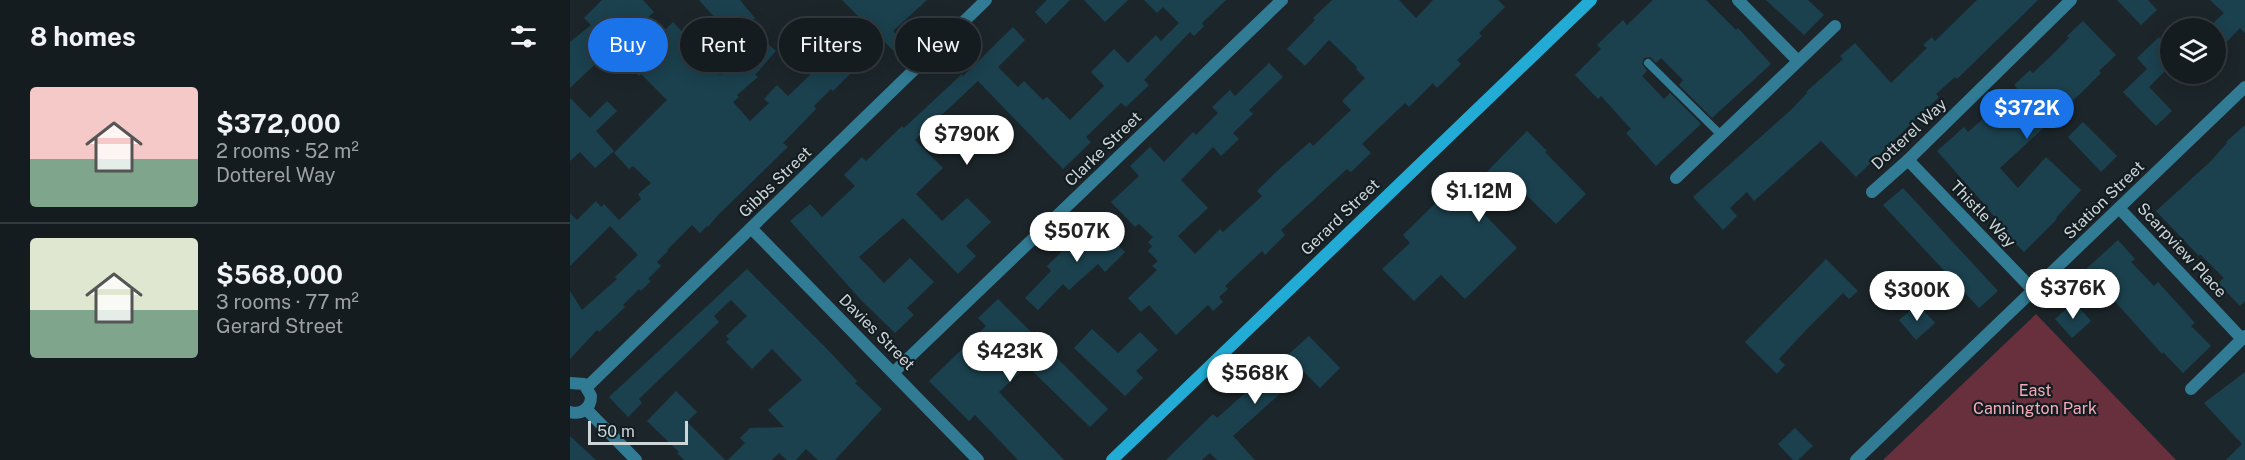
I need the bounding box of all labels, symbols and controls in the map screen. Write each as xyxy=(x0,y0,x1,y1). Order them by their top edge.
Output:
chip: Buy xyxy=(588,18,668,72)
chip: Rent xyxy=(680,18,767,72)
chip: Filters xyxy=(779,18,883,72)
chip: New xyxy=(895,18,981,72)
map controls xyxy=(2160,18,2226,84)
button: layers xyxy=(2160,18,2226,84)
icon: filters xyxy=(507,20,540,53)
text: 8 homes xyxy=(30,21,136,52)
pin: $372K xyxy=(1985,89,2069,140)
street label: Dotterel Way xyxy=(1868,94,1951,174)
text: $372K xyxy=(1994,96,2060,120)
text: $372,000 xyxy=(216,108,341,139)
street label: Clarke Street xyxy=(1061,108,1145,190)
icon: home xyxy=(78,111,150,183)
pin: $790K xyxy=(925,115,1009,166)
text: $790K xyxy=(934,122,1000,146)
text: 2 rooms · 52 m² xyxy=(216,139,359,163)
street label: Gibbs Street xyxy=(735,143,815,221)
street label: Station Street xyxy=(2060,157,2148,243)
text: Dotterel Way xyxy=(216,163,335,187)
pin: $1.12M xyxy=(1430,172,1528,223)
street label: Gerard Street xyxy=(1297,175,1383,259)
street label: Thistle Way xyxy=(1946,177,2020,252)
text: $1.12M xyxy=(1445,179,1513,203)
street label: Scarpview Place xyxy=(2133,199,2231,301)
pin: $507K xyxy=(1035,212,1119,263)
text: $507K xyxy=(1044,219,1110,243)
text: $568,000 xyxy=(216,259,343,290)
icon: home xyxy=(78,262,150,334)
pin: $376K xyxy=(2031,269,2115,320)
pin: $300K xyxy=(1875,271,1959,322)
text: $376K xyxy=(2040,276,2106,300)
text: $300K xyxy=(1884,278,1950,302)
text: 3 rooms · 77 m² xyxy=(216,290,359,314)
street label: Davies Street xyxy=(835,290,919,374)
text: Gerard Street xyxy=(216,314,343,338)
pin: $423K xyxy=(968,332,1052,383)
text: $423K xyxy=(976,339,1044,363)
pin: $568K xyxy=(1213,354,1297,405)
text: $568K xyxy=(1221,361,1289,385)
park label: East Cannington Park xyxy=(1973,381,2097,418)
scale bar xyxy=(588,418,688,446)
text: 50 m xyxy=(597,422,635,441)

